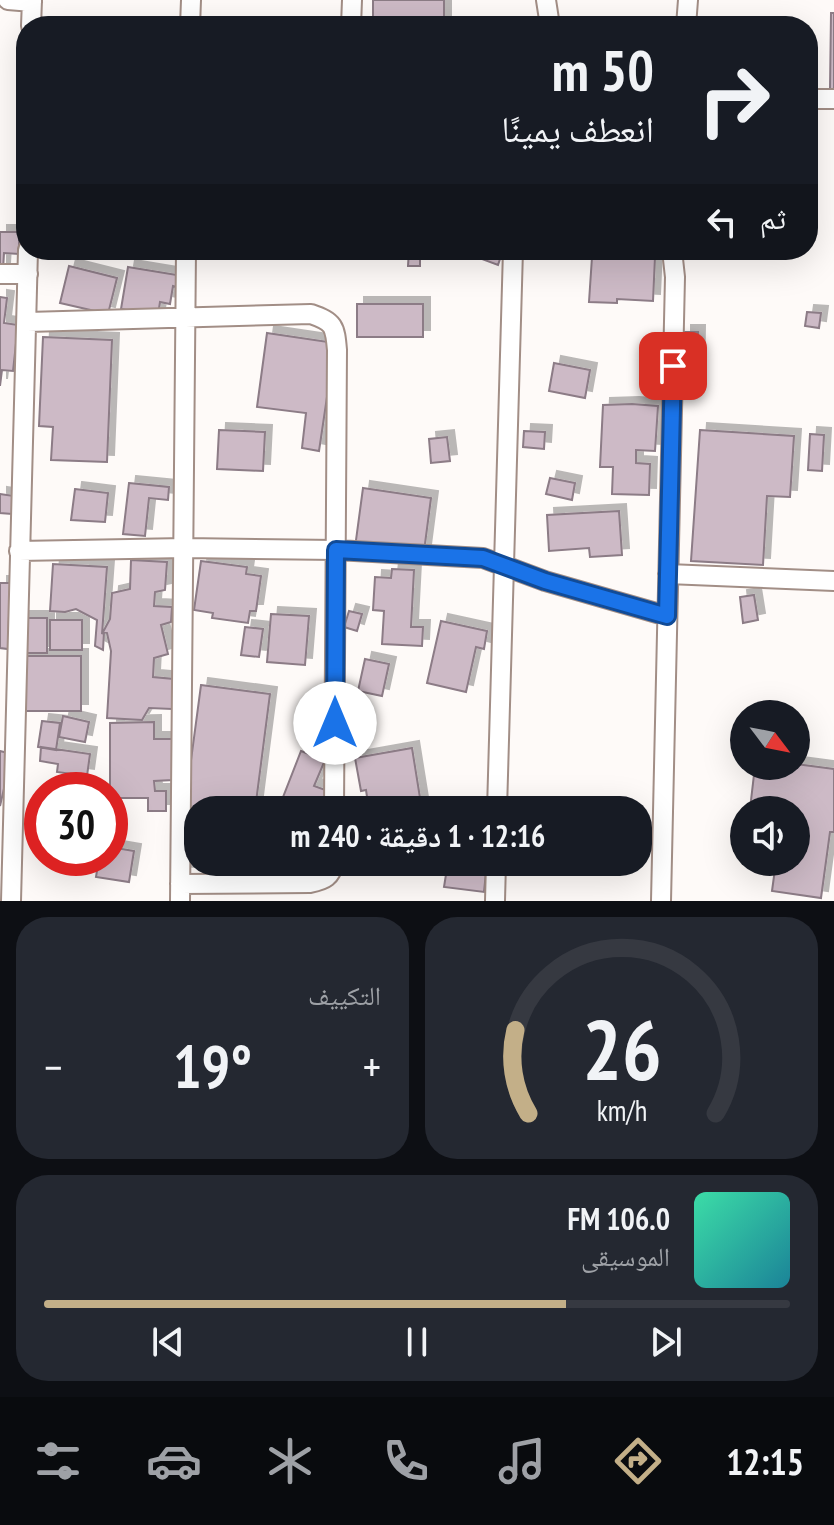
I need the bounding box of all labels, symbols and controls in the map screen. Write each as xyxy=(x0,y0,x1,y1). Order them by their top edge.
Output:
text: 50 m xyxy=(552,34,654,106)
icon: right xyxy=(682,48,786,152)
text: انعطف يمينًا xyxy=(501,105,654,152)
text: ثم xyxy=(760,198,786,237)
icon: left xyxy=(700,200,744,244)
pin xyxy=(639,332,707,400)
icon: arrive xyxy=(651,344,695,388)
position arrow xyxy=(293,681,377,765)
north arrow xyxy=(730,700,810,780)
map controls xyxy=(730,700,810,876)
speed limit sign: 30 xyxy=(24,772,128,876)
button: sound xyxy=(730,796,810,876)
text: 12:16 · 1 دقيقة · 240 m xyxy=(291,816,545,855)
text: التكييف xyxy=(308,979,381,1012)
text: 26 xyxy=(582,995,661,1103)
text: 19° xyxy=(173,1027,252,1105)
text: − xyxy=(44,1038,62,1095)
text: + xyxy=(363,1038,381,1095)
text: km/h xyxy=(596,1092,647,1129)
text: 106.0 FM xyxy=(568,1199,670,1238)
text: الموسيقى xyxy=(581,1240,670,1273)
icon: previous xyxy=(146,1320,190,1364)
icon: pause xyxy=(395,1320,439,1364)
icon: next xyxy=(644,1320,688,1364)
icon: filters xyxy=(30,1433,86,1489)
icon: car xyxy=(146,1433,202,1489)
icon: climate xyxy=(262,1433,318,1489)
icon: phone xyxy=(378,1433,434,1489)
icon: music xyxy=(494,1433,550,1489)
icon: directions xyxy=(610,1433,666,1489)
text: 12:15 xyxy=(726,1438,804,1485)

